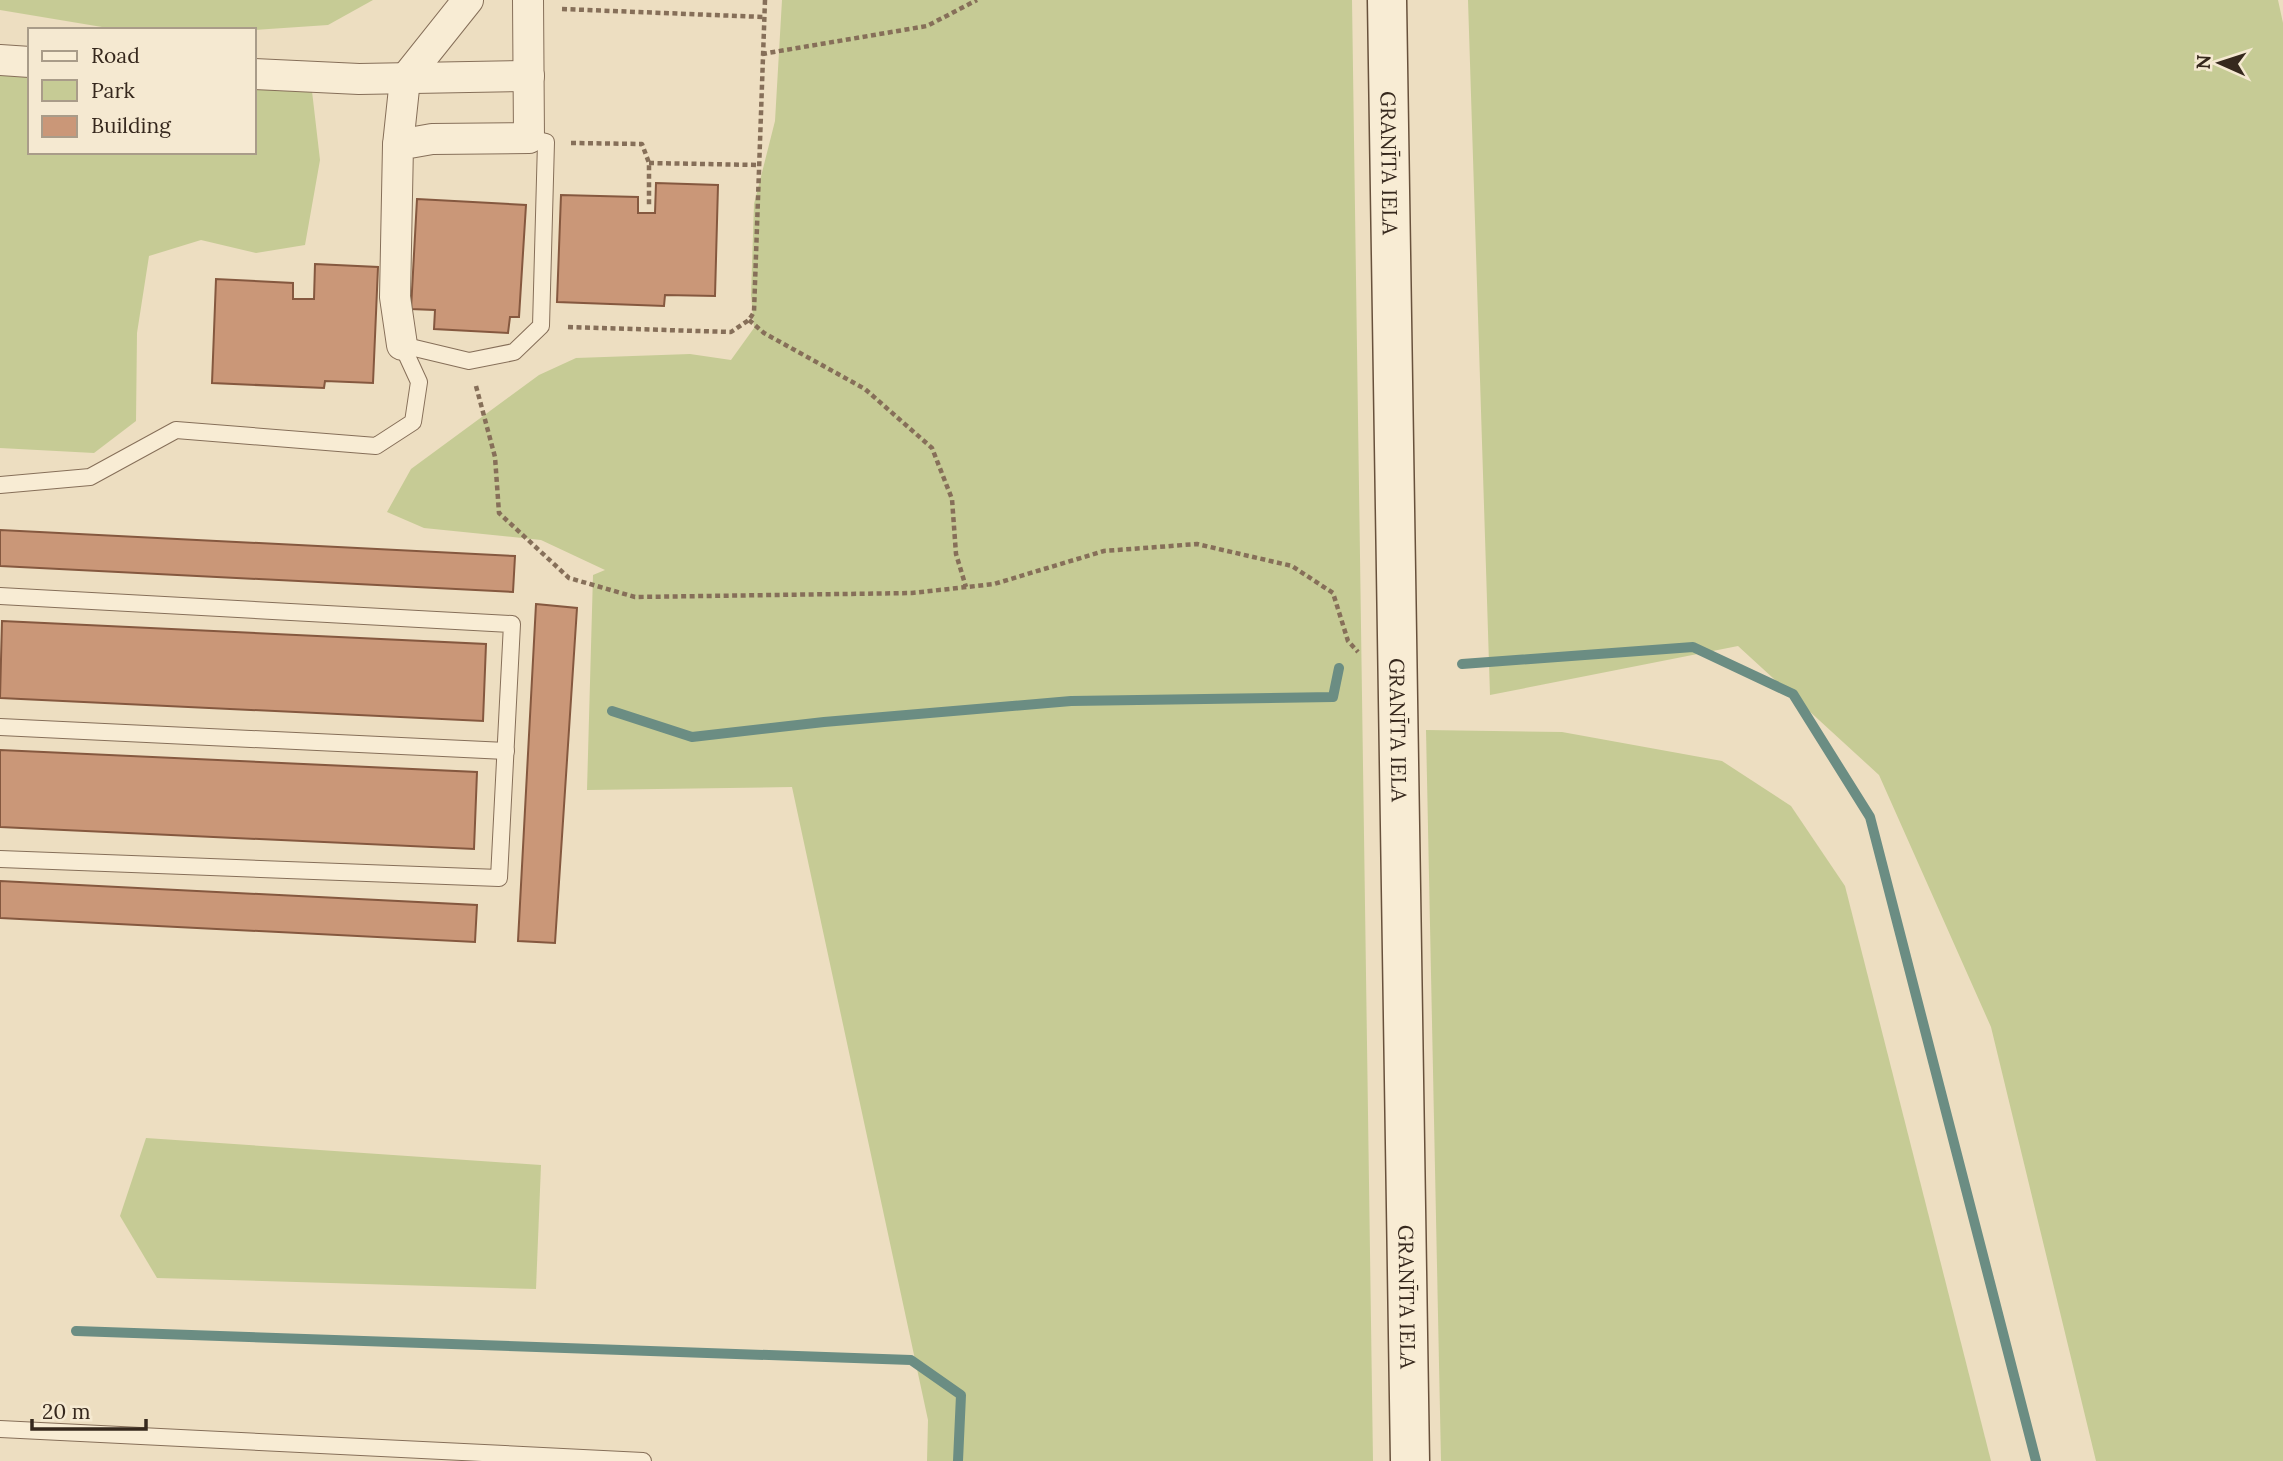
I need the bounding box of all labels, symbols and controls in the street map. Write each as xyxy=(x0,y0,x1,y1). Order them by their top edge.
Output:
legend xyxy=(28,28,256,154)
north arrow xyxy=(2185,28,2255,98)
text: Road xyxy=(91,42,140,69)
text: N xyxy=(2191,54,2215,70)
text: Park xyxy=(91,77,135,104)
street label: GRANĪTA IELA xyxy=(1375,91,1404,236)
text: Building xyxy=(91,112,171,139)
street label: GRANĪTA IELA xyxy=(1384,658,1413,803)
street label: GRANĪTA IELA xyxy=(1393,1225,1422,1370)
scale bar xyxy=(32,1388,145,1432)
text: 20 m xyxy=(42,1398,91,1425)

